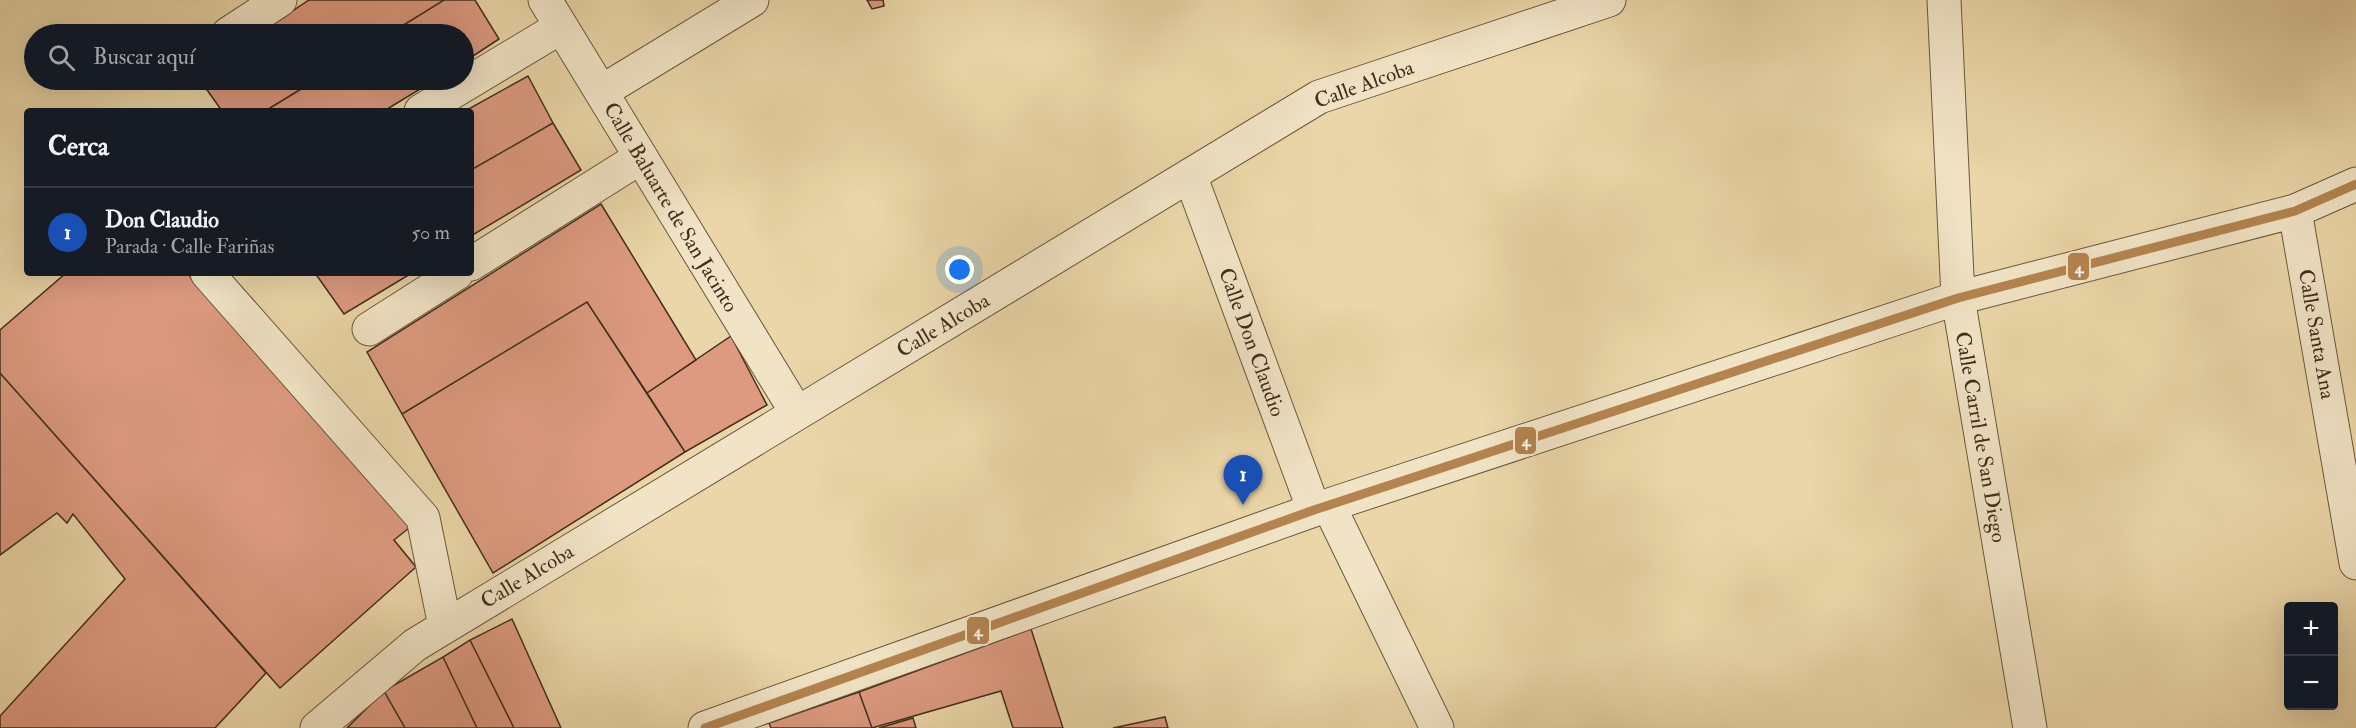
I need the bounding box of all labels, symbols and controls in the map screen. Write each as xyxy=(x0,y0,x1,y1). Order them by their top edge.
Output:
search box xyxy=(24,24,474,90)
icon: search xyxy=(45,41,78,74)
text: Buscar aquí xyxy=(93,43,195,71)
street label: Calle Alcoba xyxy=(1311,54,1418,115)
street label: Calle Baluarte de San Jacinto xyxy=(597,97,744,317)
text: Cerca xyxy=(48,131,109,163)
text: Don Claudio xyxy=(105,206,219,234)
text: 1 xyxy=(64,220,71,245)
text: 50 m xyxy=(411,220,450,245)
text: Parada · Calle Fariñas xyxy=(105,234,274,259)
line badge: 4 xyxy=(2067,252,2090,281)
your location xyxy=(945,255,974,284)
text: 4 xyxy=(2074,258,2085,278)
street label: Calle Don Claudio xyxy=(1212,264,1291,420)
street label: Calle Santa Ana xyxy=(2292,267,2341,402)
street label: Calle Alcoba xyxy=(892,287,995,364)
street label: Calle Carril de San Diego xyxy=(1949,330,2012,545)
line badge: 4 xyxy=(1514,426,1537,455)
text: 4 xyxy=(1521,431,1532,451)
pin: 1 xyxy=(1224,456,1262,505)
street label: Calle Alcoba xyxy=(476,538,579,615)
map controls xyxy=(2284,602,2338,710)
button: + xyxy=(2284,602,2338,656)
line badge: 4 xyxy=(966,616,990,645)
text: 4 xyxy=(973,621,984,641)
button: − xyxy=(2284,656,2338,710)

